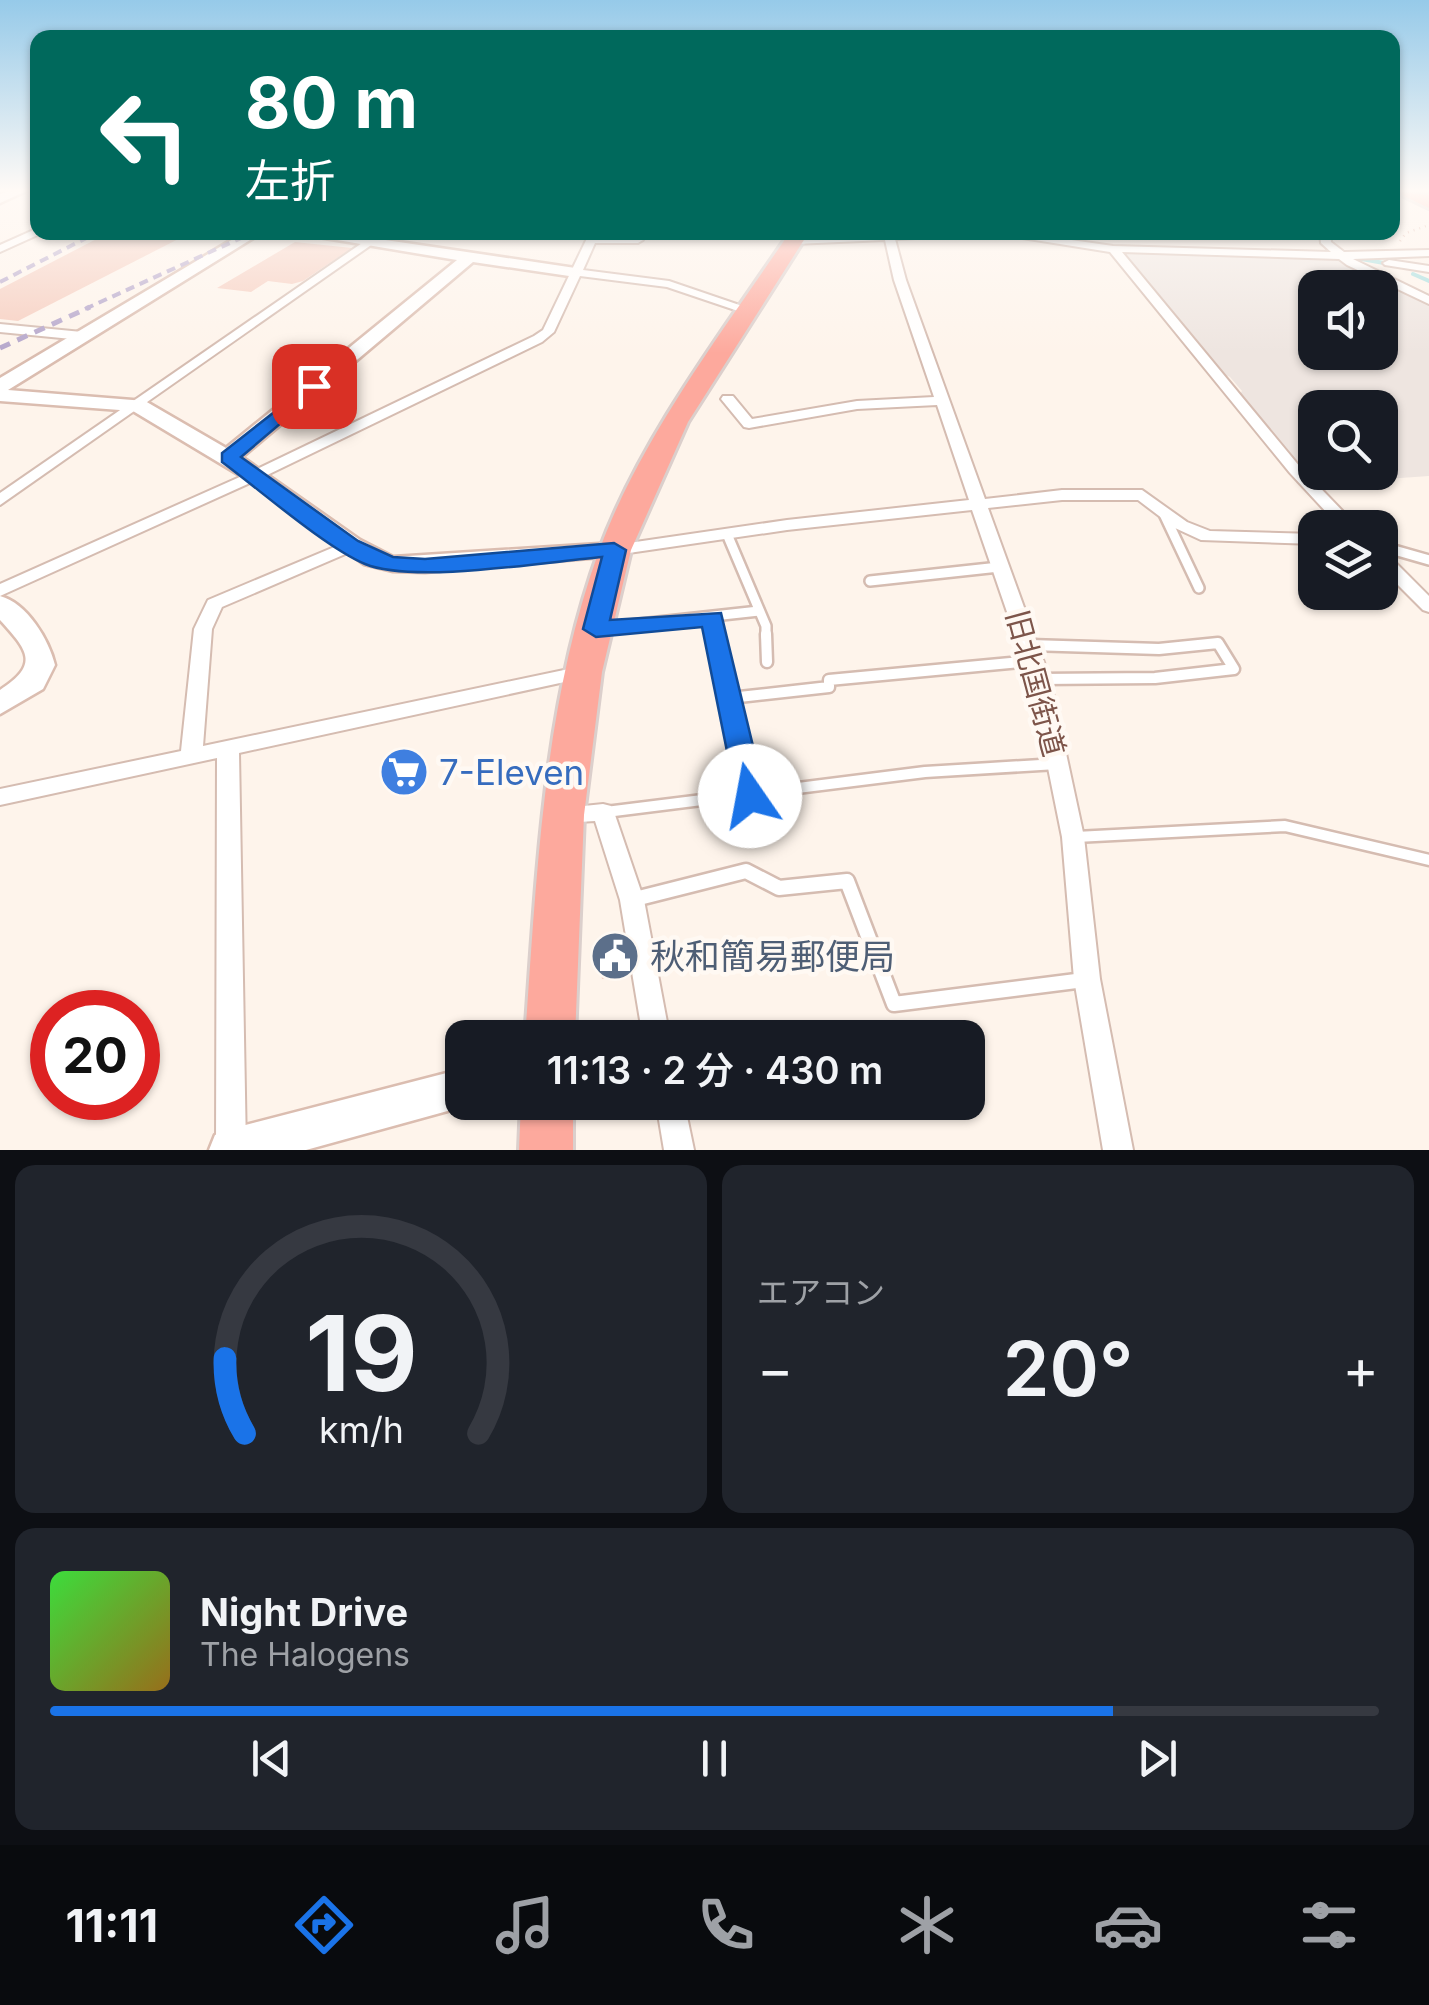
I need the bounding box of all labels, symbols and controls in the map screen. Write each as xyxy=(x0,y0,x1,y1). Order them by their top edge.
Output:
text: 80 m xyxy=(245,60,418,145)
icon: left xyxy=(80,70,210,200)
text: 左折 xyxy=(245,153,335,208)
map controls xyxy=(1298,270,1398,610)
button: sound xyxy=(1298,270,1398,370)
pin xyxy=(272,344,357,429)
icon: arrive xyxy=(287,359,342,414)
button: search xyxy=(1298,390,1398,490)
button: layers xyxy=(1298,510,1398,610)
street label: 旧北国街道 xyxy=(999,606,1073,760)
position arrow xyxy=(698,744,802,848)
supermarket icon: 7-Eleven xyxy=(378,746,430,798)
place label: 7-Eleven xyxy=(439,751,584,793)
public building icon: 秋和簡易郵便局 xyxy=(589,930,641,982)
place label: 秋和簡易郵便局 xyxy=(650,935,895,977)
speed limit sign: 20 xyxy=(30,990,160,1120)
text: 11:13 · 2 分 · 430 m xyxy=(547,1047,883,1093)
text: エアコン xyxy=(757,1273,885,1312)
text: 19 xyxy=(305,1290,417,1416)
text: 20° xyxy=(1003,1323,1133,1414)
text: − xyxy=(757,1336,793,1402)
text: + xyxy=(1343,1336,1379,1402)
text: km/h xyxy=(319,1408,403,1452)
text: Night Drive xyxy=(200,1589,408,1635)
text: The Halogens xyxy=(200,1635,410,1674)
icon: previous xyxy=(244,1731,299,1786)
icon: pause xyxy=(687,1731,742,1786)
icon: next xyxy=(1130,1731,1185,1786)
icon: directions xyxy=(289,1890,359,1960)
icon: music xyxy=(490,1890,560,1960)
icon: phone xyxy=(691,1890,761,1960)
icon: climate xyxy=(892,1890,962,1960)
icon: car xyxy=(1093,1890,1163,1960)
icon: filters xyxy=(1294,1890,1364,1960)
text: 11:11 xyxy=(65,1898,158,1953)

